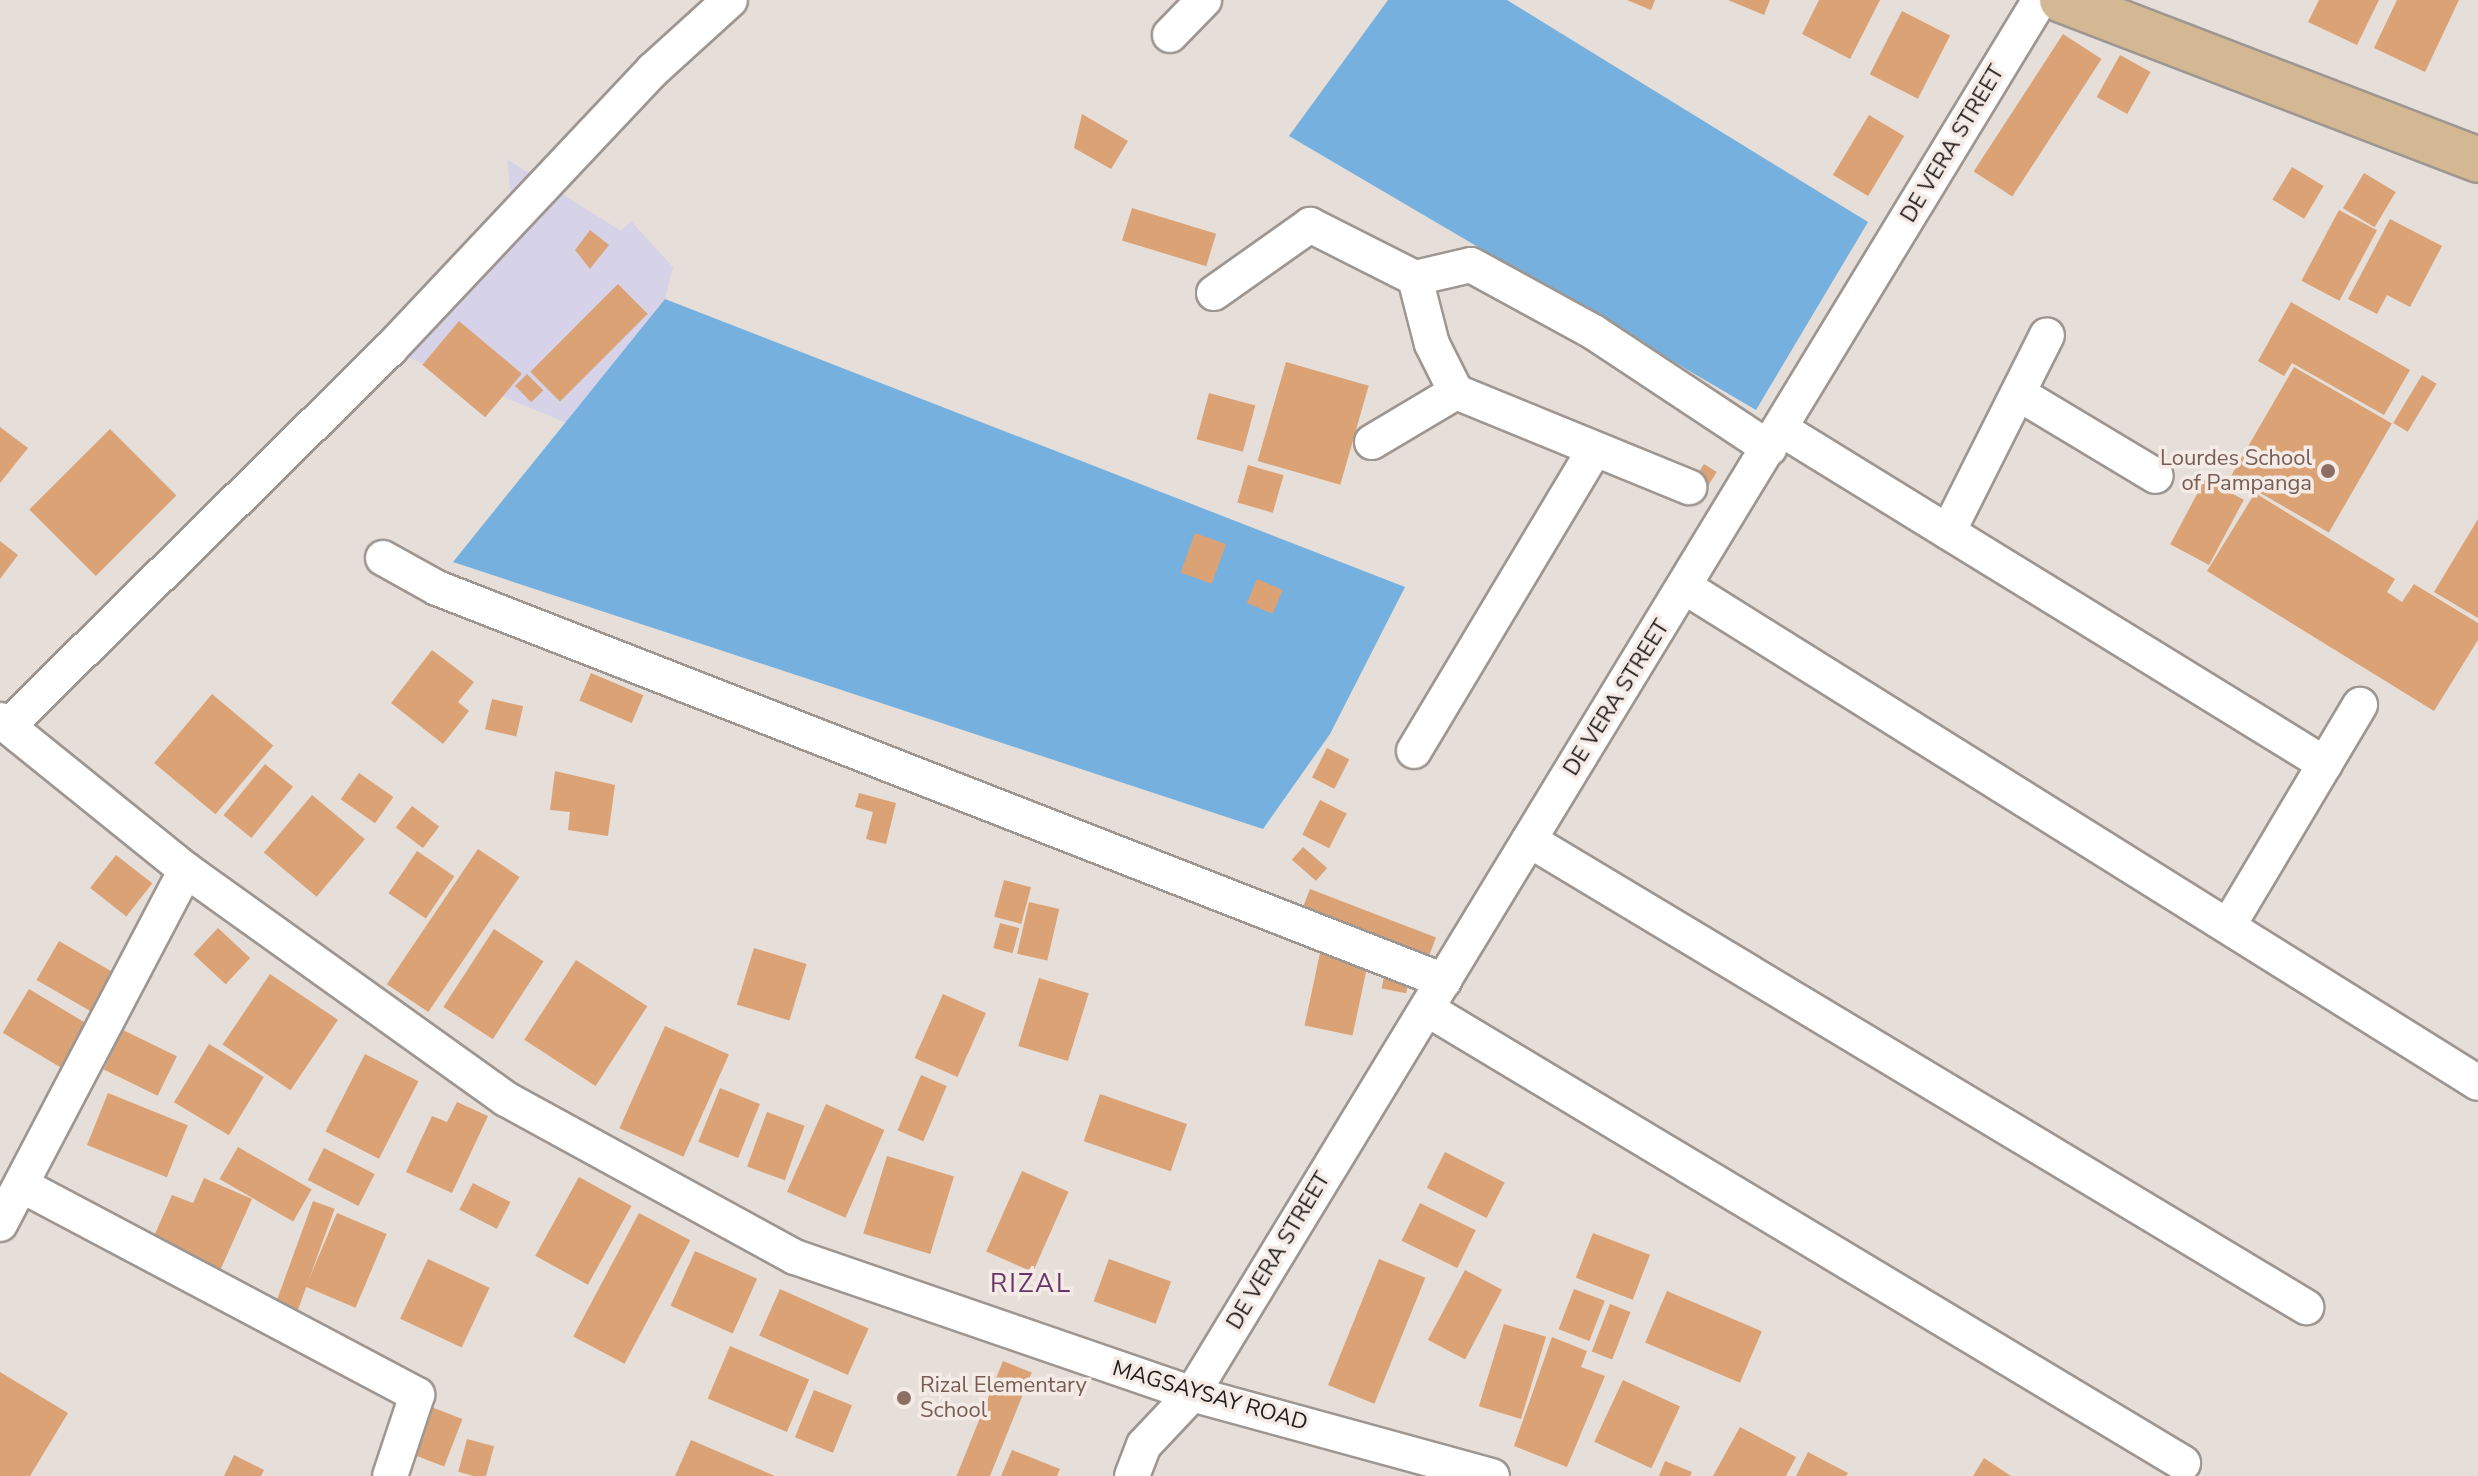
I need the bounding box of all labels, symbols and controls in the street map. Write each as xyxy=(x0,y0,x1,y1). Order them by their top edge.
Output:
street label: DE VERA STREET xyxy=(1896,61,2010,227)
place label: Lourdes School of Pampanga xyxy=(2160,445,2312,496)
marker: Lourdes School of Pampanga xyxy=(2319,462,2337,480)
street label: DE VERA STREET xyxy=(1558,615,1676,781)
street label: DE VERA STREET xyxy=(1222,1168,1336,1334)
district label: RIZAL xyxy=(990,1268,1072,1300)
street label: MAGSAYSAY ROAD xyxy=(1109,1356,1311,1436)
place label: Rizal Elementary School xyxy=(920,1372,1087,1424)
marker: Rizal Elementary School xyxy=(895,1389,913,1407)

